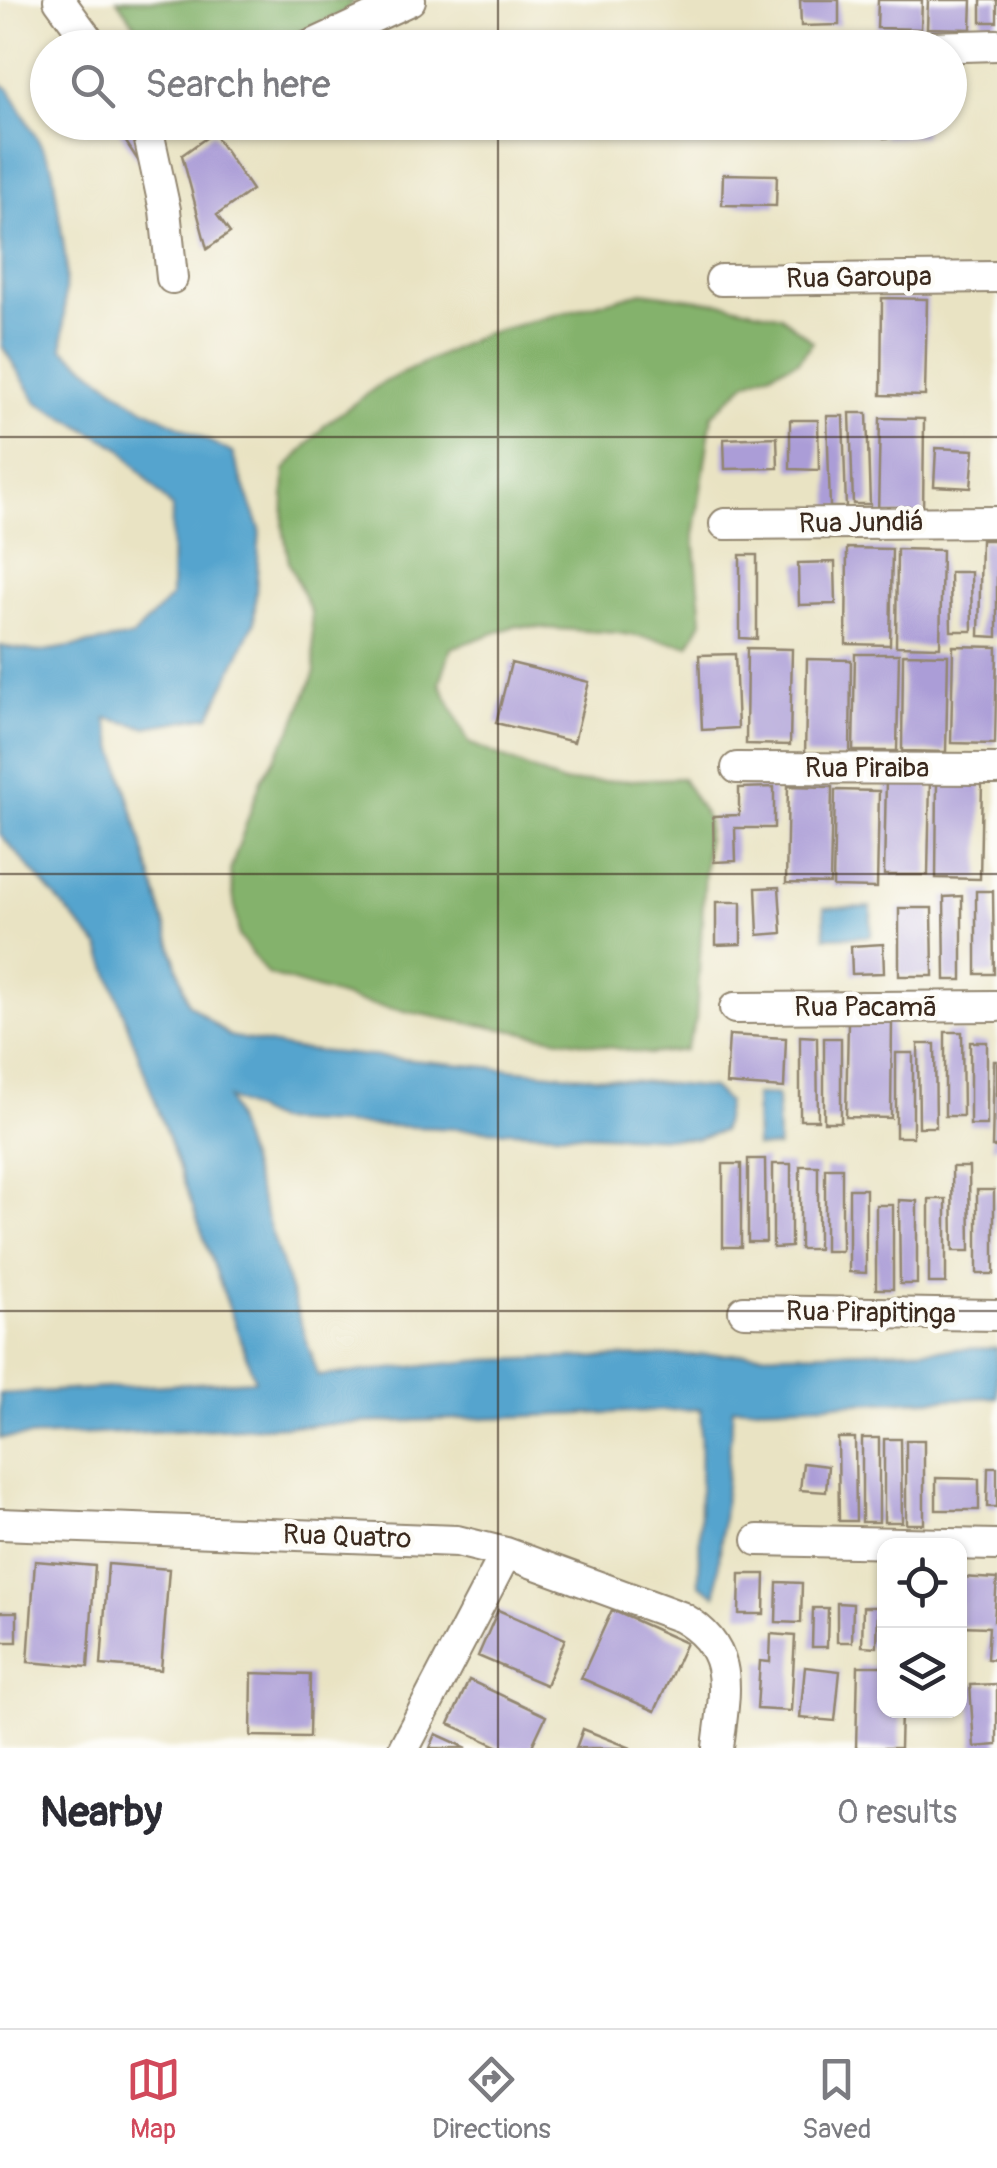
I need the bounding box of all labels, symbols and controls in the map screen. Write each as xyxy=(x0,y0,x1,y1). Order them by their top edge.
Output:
search box xyxy=(30,30,967,140)
icon: search xyxy=(65,58,120,113)
text: Search here xyxy=(145,61,331,109)
street label: Rua Garoupa xyxy=(786,259,932,297)
street label: Rua Jundiá xyxy=(798,504,924,542)
street label: Rua Piraiba xyxy=(805,751,929,786)
street label: Rua Pacamã xyxy=(794,990,938,1025)
street label: Rua Pirapitinga xyxy=(786,1294,956,1332)
street label: Rua Quatro xyxy=(282,1517,412,1557)
map controls xyxy=(877,1538,967,1718)
button: locate xyxy=(877,1538,967,1628)
button: layers xyxy=(877,1628,967,1718)
text: Nearby xyxy=(40,1787,162,1839)
text: 0 results xyxy=(837,1793,957,1833)
tab: Map xyxy=(126,2052,181,2147)
tab: Directions xyxy=(432,2052,551,2147)
tab: Saved xyxy=(802,2052,871,2147)

